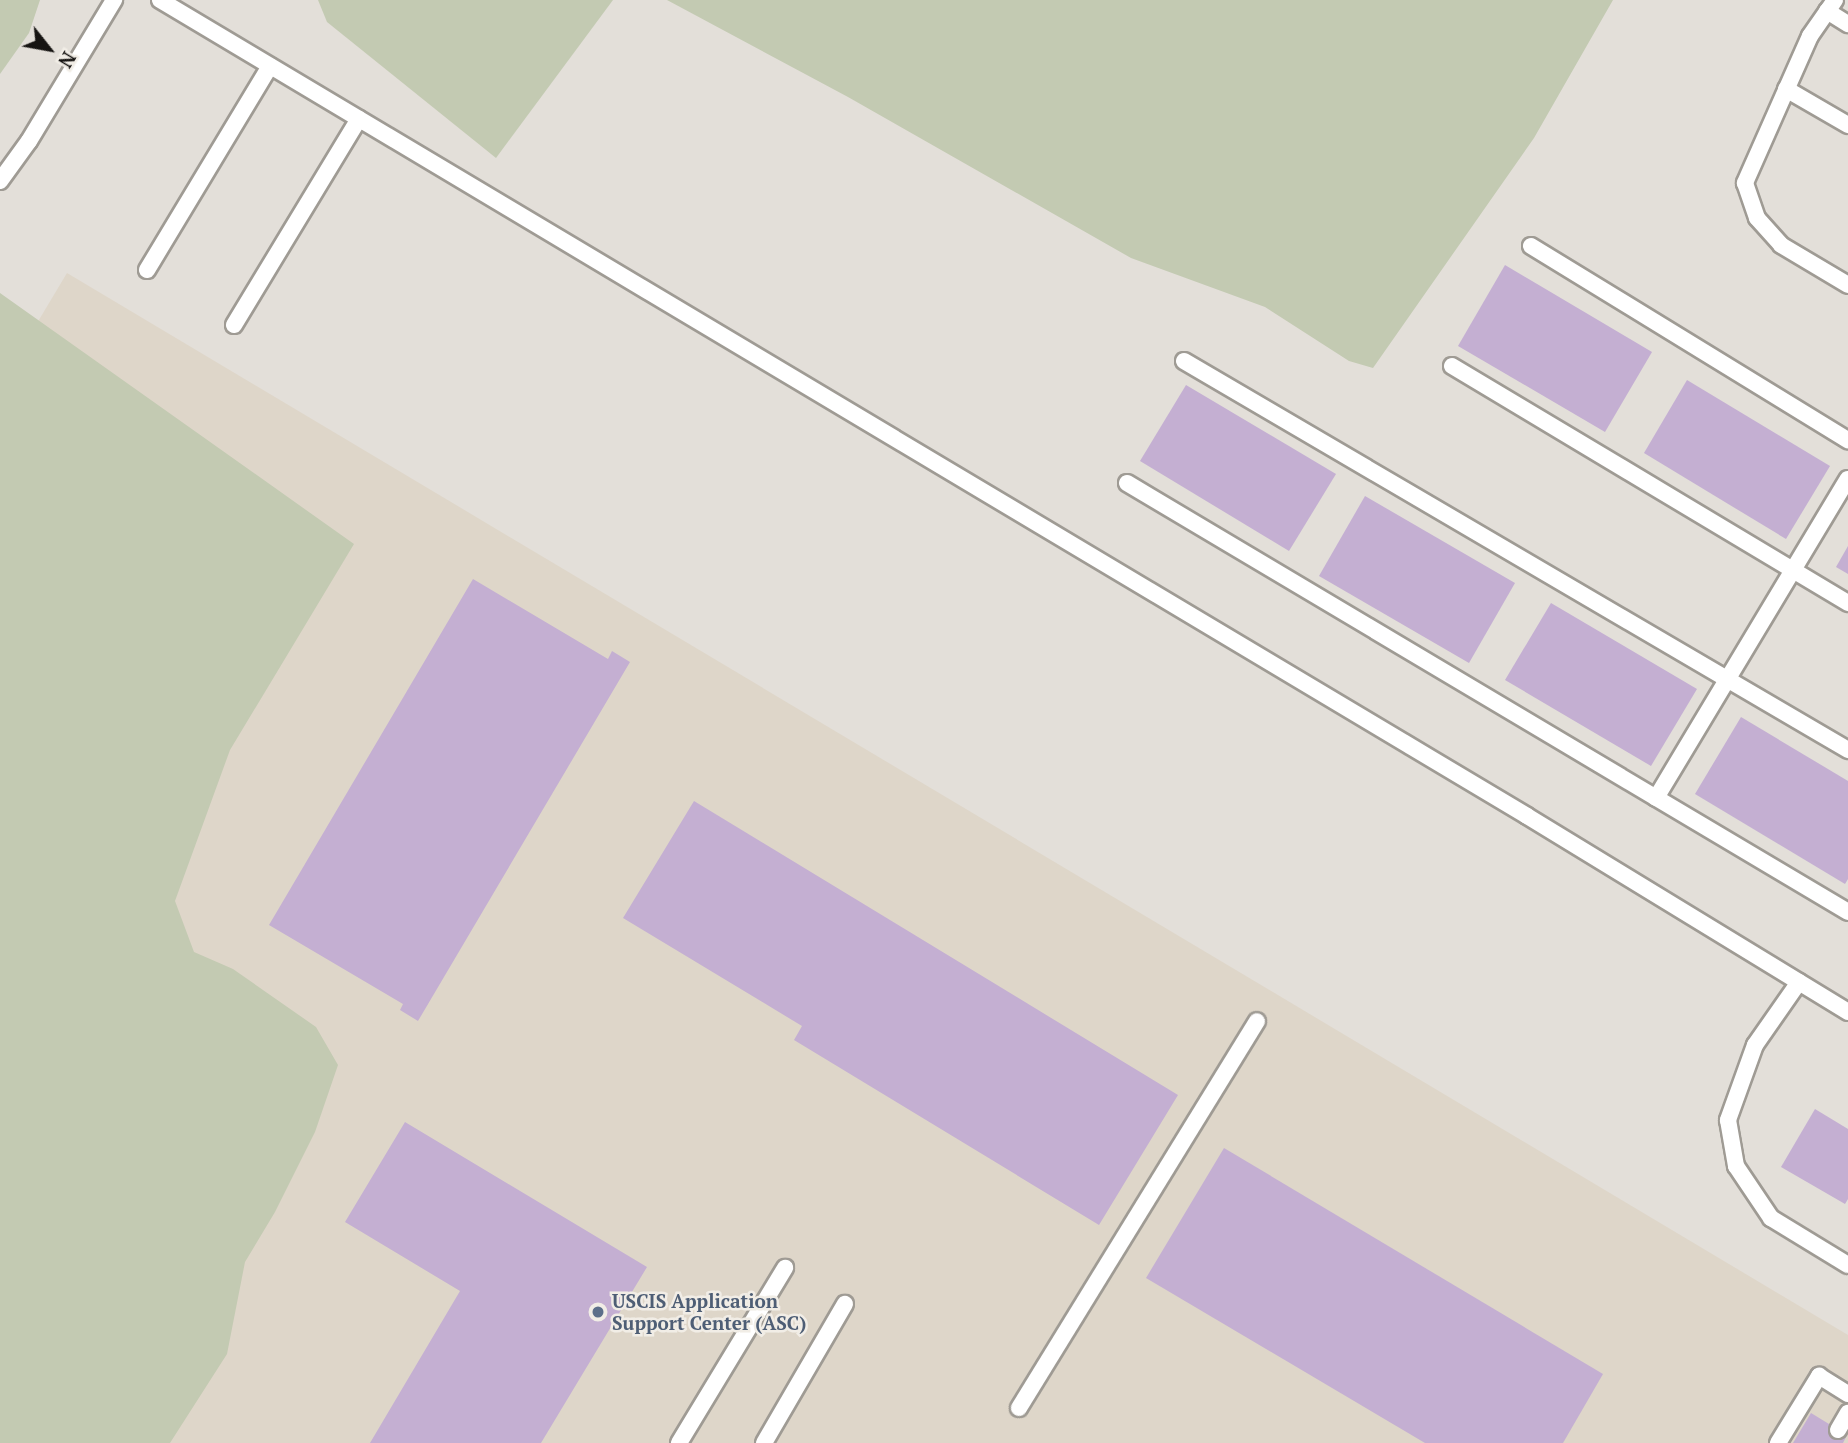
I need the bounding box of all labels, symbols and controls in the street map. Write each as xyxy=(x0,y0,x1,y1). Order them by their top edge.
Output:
north arrow xyxy=(14,14,84,84)
text: N xyxy=(53,47,82,73)
place label: USCIS Application Support Center (ASC) xyxy=(612,1290,806,1334)
marker: USCIS Application Support Center (ASC) xyxy=(590,1304,606,1320)

